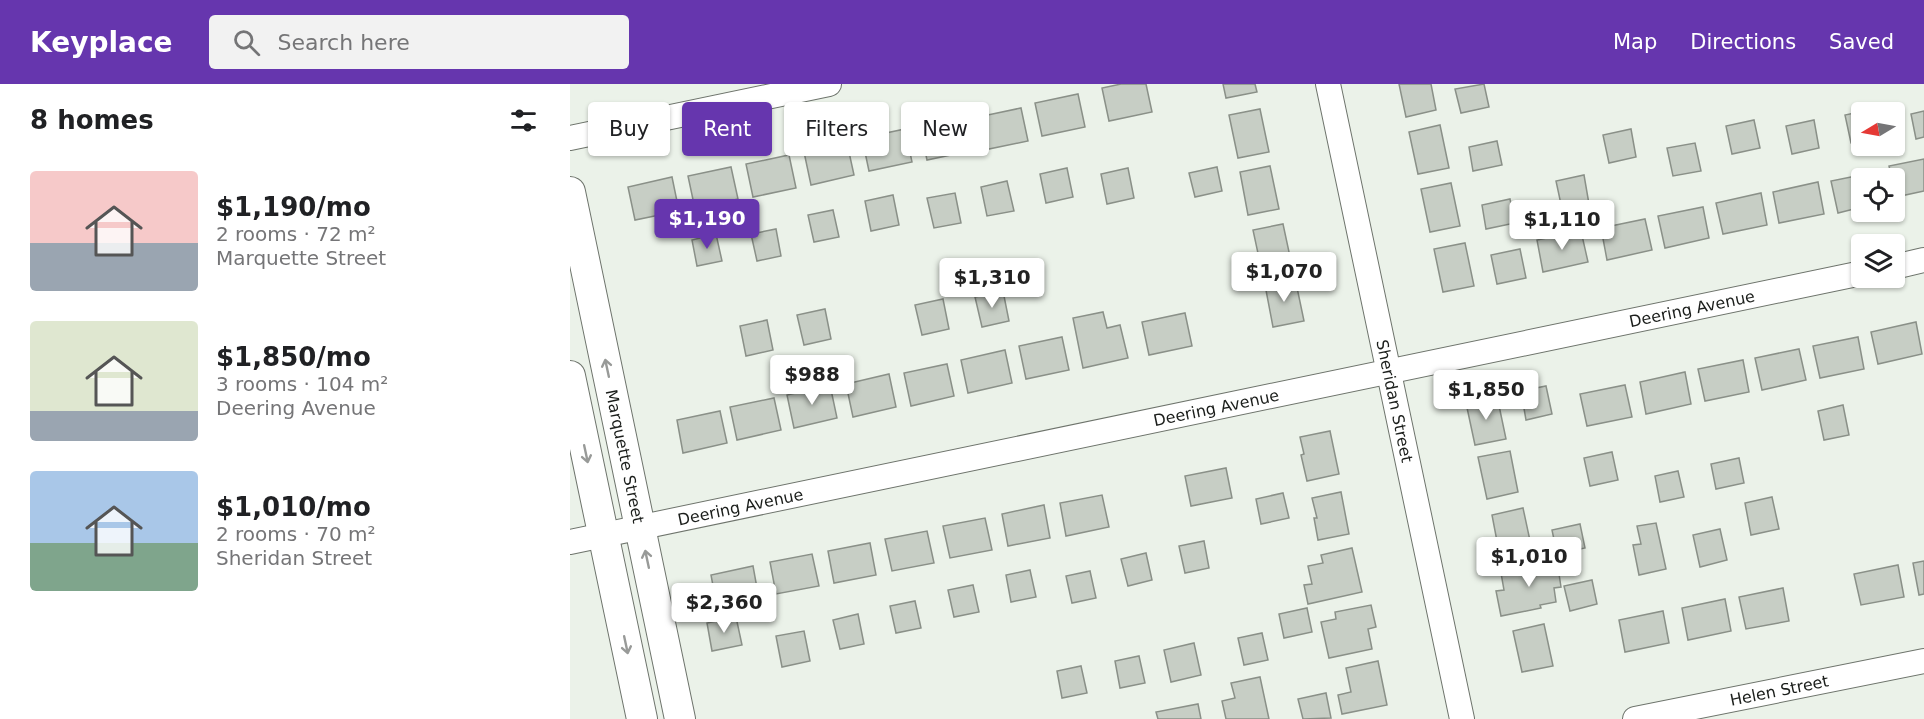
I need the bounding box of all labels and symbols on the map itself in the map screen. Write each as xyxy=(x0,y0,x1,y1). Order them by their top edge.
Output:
north arrow xyxy=(1851,102,1905,156)
pin: $1,190 xyxy=(658,199,756,250)
pin: $1,110 xyxy=(1513,200,1611,251)
pin: $1,070 xyxy=(1235,252,1333,303)
pin: $1,310 xyxy=(943,258,1041,309)
street label: Deering Avenue xyxy=(1627,286,1756,331)
street label: Sheridan Street xyxy=(1373,338,1417,464)
pin: $988 xyxy=(776,355,848,406)
one-way arrow xyxy=(601,359,612,378)
pin: $1,850 xyxy=(1437,370,1535,421)
street label: Deering Avenue xyxy=(1152,385,1281,430)
street label: Marquette Street xyxy=(602,388,648,525)
one-way arrow xyxy=(581,444,593,463)
street label: Deering Avenue xyxy=(676,484,805,529)
pin: $1,010 xyxy=(1480,537,1578,588)
one-way arrow xyxy=(641,550,652,569)
pin: $2,360 xyxy=(675,583,773,634)
one-way arrow xyxy=(621,635,632,654)
street label: Helen Street xyxy=(1728,671,1830,709)

